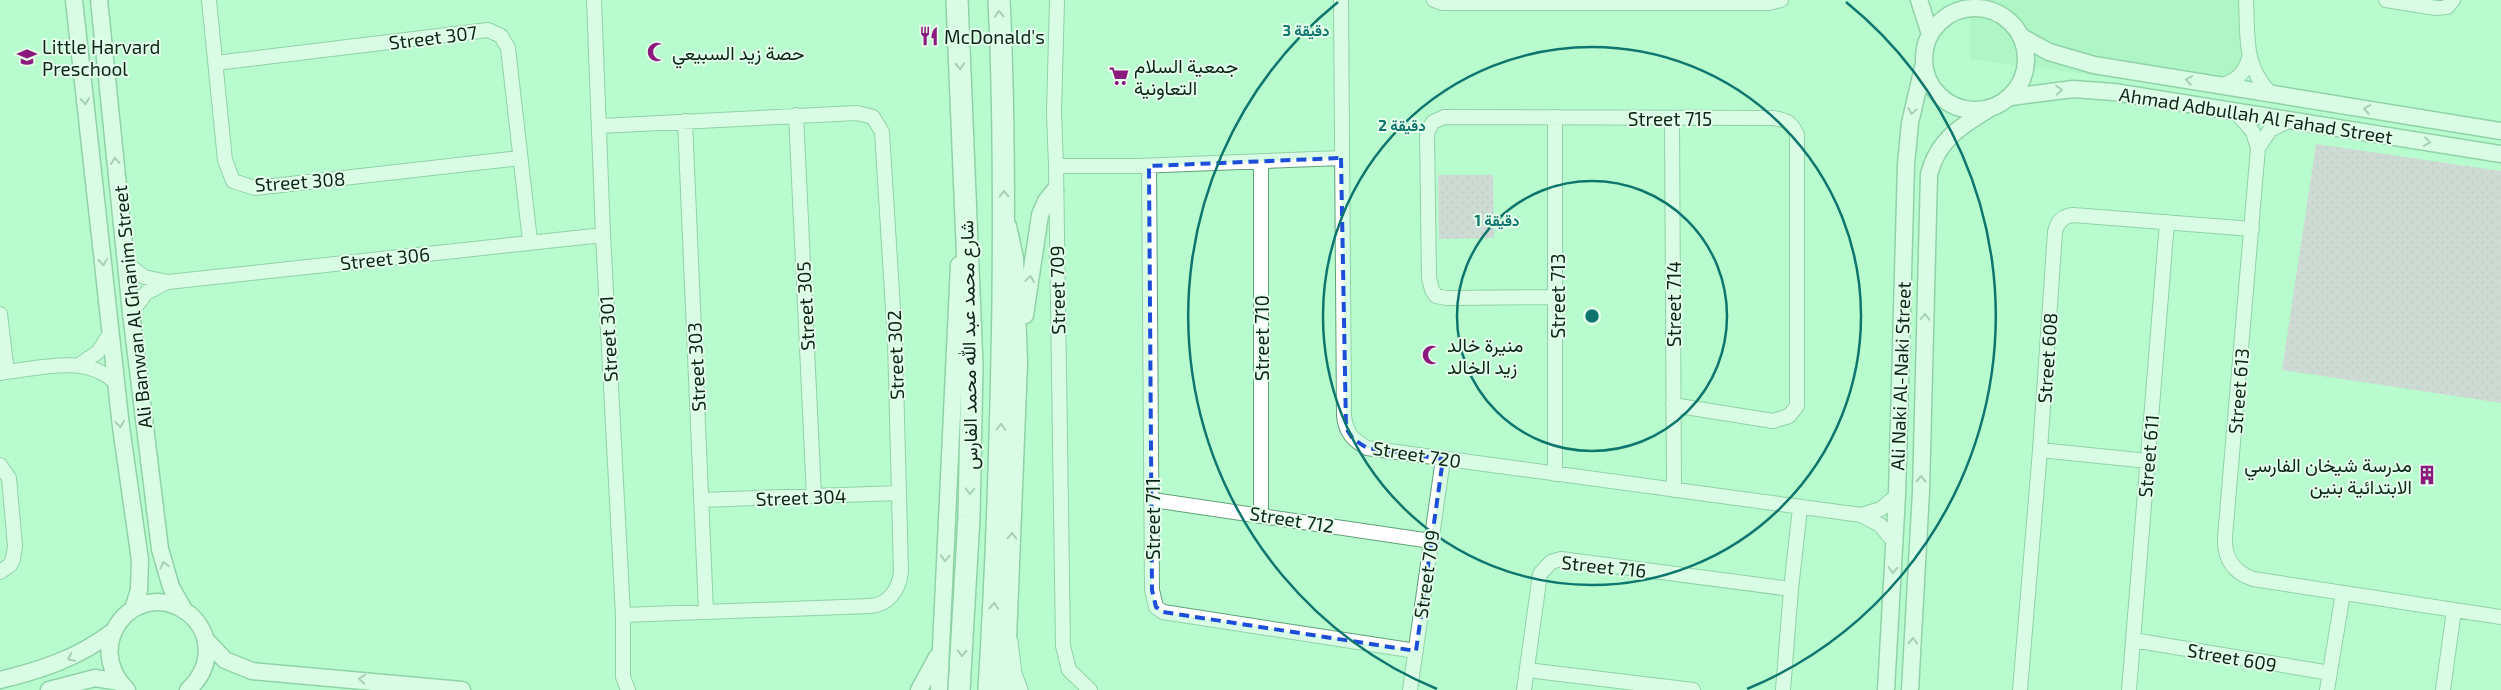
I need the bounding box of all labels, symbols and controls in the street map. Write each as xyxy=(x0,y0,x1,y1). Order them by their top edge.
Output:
one-way arrow xyxy=(994,10,1005,18)
street label: Street 307 xyxy=(388,20,479,54)
text: 3 دقيقة xyxy=(1282,21,1330,40)
restaurant icon: McDonald's xyxy=(918,25,940,47)
place label: McDonald's xyxy=(944,25,1045,48)
place label: Little Harvard Preschool xyxy=(42,35,161,80)
mosque icon: حصة زيد السبيعي xyxy=(646,41,668,63)
place label: حصة زيد السبيعي xyxy=(672,41,805,69)
school or university icon: Little Harvard Preschool xyxy=(16,46,38,68)
place label: جمعية السلام التعاونية xyxy=(1134,54,1238,100)
one-way arrow xyxy=(954,62,965,70)
supermarket icon: جمعية السلام التعاونية xyxy=(1108,65,1130,87)
one-way arrow xyxy=(2184,76,2193,86)
street label: Ahmad Adbullah Al Fahad Street xyxy=(2118,82,2394,148)
one-way arrow xyxy=(2055,84,2063,95)
one-way arrow xyxy=(79,97,90,105)
one-way arrow xyxy=(2362,104,2370,115)
one-way arrow xyxy=(1908,106,1918,115)
street label: Street 715 xyxy=(1628,107,1712,130)
text: 2 دقيقة xyxy=(1378,116,1426,135)
one-way arrow xyxy=(2423,137,2432,147)
one-way arrow xyxy=(110,157,121,165)
street label: Street 308 xyxy=(254,166,346,196)
street label: Ali Banwan Al Ghanim Street xyxy=(108,184,156,430)
one-way arrow xyxy=(998,190,1009,198)
text: 1 دقيقة xyxy=(1474,211,1520,230)
street label: شارع محمد عبد الله محمد الفارس xyxy=(954,220,984,470)
street label: Street 306 xyxy=(339,242,431,274)
street label: Street 709 xyxy=(1045,245,1069,335)
street label: Street 713 xyxy=(1546,254,1569,338)
one-way arrow xyxy=(97,258,108,266)
street label: Street 305 xyxy=(791,261,819,351)
street label: Street 714 xyxy=(1662,261,1685,347)
one-way arrow xyxy=(1024,275,1035,283)
street label: Ali Naki Al-Naki Street xyxy=(1885,281,1915,471)
street label: Street 301 xyxy=(594,295,622,383)
street label: Street 710 xyxy=(1250,295,1273,381)
centre of rings xyxy=(1583,307,1601,325)
street label: Street 302 xyxy=(882,310,908,400)
one-way arrow xyxy=(1920,312,1930,320)
street label: Street 608 xyxy=(2032,312,2062,404)
street label: Street 303 xyxy=(682,322,710,412)
place label: منيرة خالد زيد الخالد xyxy=(1447,333,1523,379)
mosque icon: منيرة خالد زيد الخالد xyxy=(1421,344,1443,366)
street label: Street 613 xyxy=(2223,347,2253,435)
street label: Street 611 xyxy=(2133,414,2163,498)
one-way arrow xyxy=(114,420,125,428)
one-way arrow xyxy=(996,422,1006,430)
street label: Street 720 xyxy=(1371,436,1463,472)
place label: مدرسة شيخان الفارسي الابتدائية بنين xyxy=(2244,453,2412,499)
building icon: مدرسة شيخان الفارسي الابتدائية بنين xyxy=(2416,464,2438,486)
one-way arrow xyxy=(1916,475,1926,482)
street label: Street 711 xyxy=(1141,478,1164,560)
street label: Street 304 xyxy=(755,484,847,510)
one-way arrow xyxy=(965,488,975,495)
street label: Street 712 xyxy=(1248,501,1336,537)
street label: Street 709 xyxy=(1408,528,1444,620)
one-way arrow xyxy=(1007,532,1018,540)
street label: Street 716 xyxy=(1560,550,1648,582)
one-way arrow xyxy=(940,555,951,563)
one-way arrow xyxy=(160,562,170,570)
one-way arrow xyxy=(1887,566,1898,574)
one-way arrow xyxy=(989,602,1000,610)
one-way arrow xyxy=(1907,637,1918,645)
street label: Street 609 xyxy=(2186,638,2278,676)
one-way arrow xyxy=(956,649,967,657)
one-way arrow xyxy=(67,652,76,662)
one-way arrow xyxy=(357,674,365,685)

